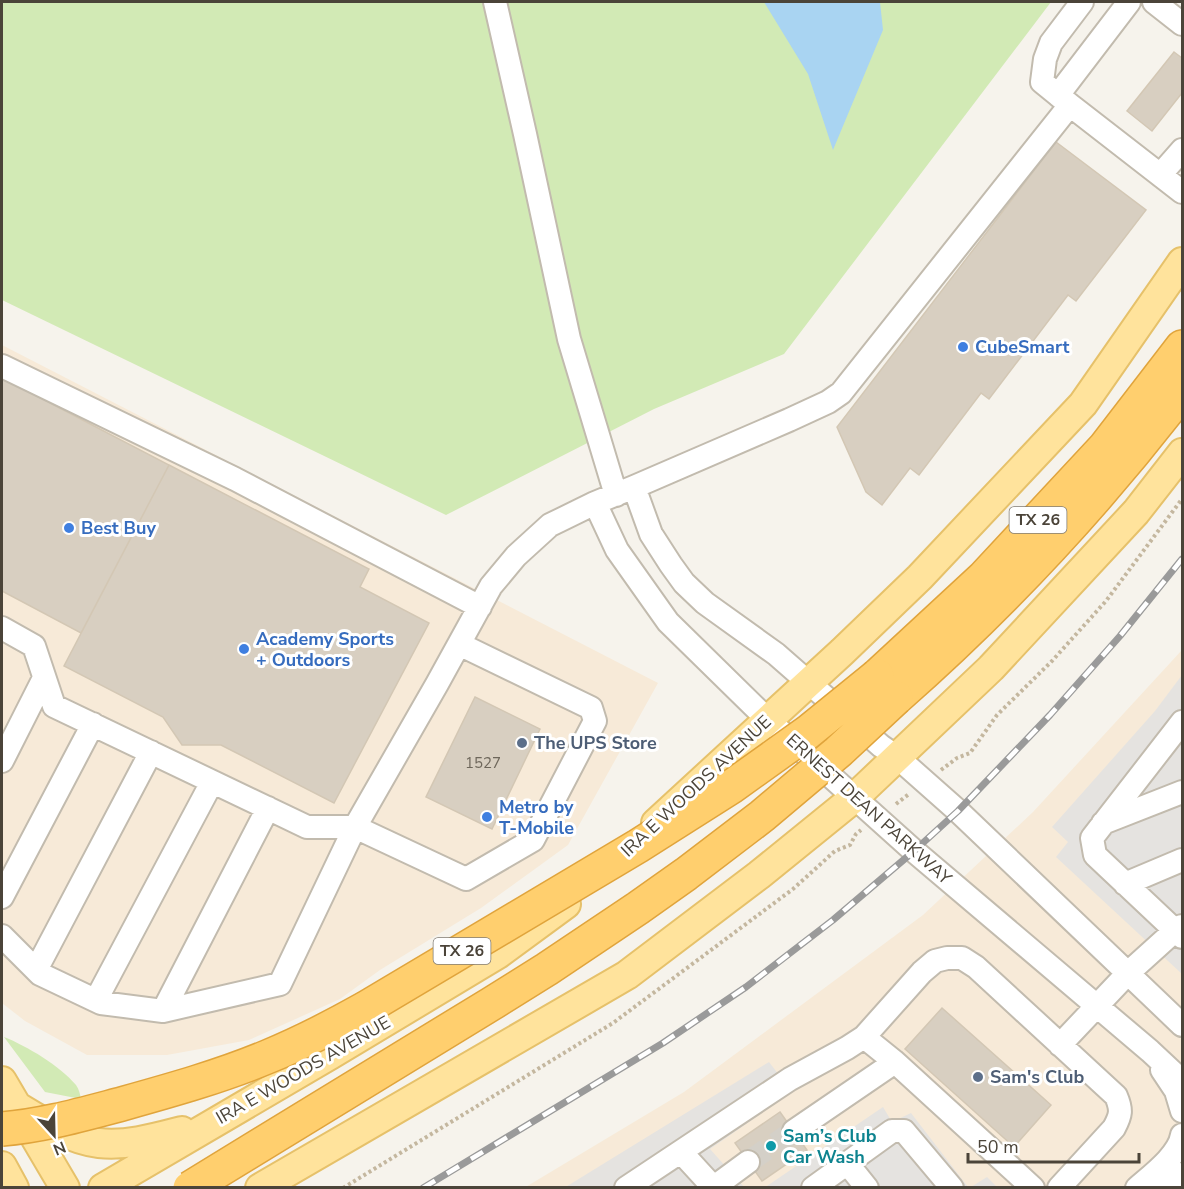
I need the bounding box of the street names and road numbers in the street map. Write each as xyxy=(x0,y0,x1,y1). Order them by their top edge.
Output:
road number: TX 26 xyxy=(1010,507,1066,533)
street label: IRA E WOODS AVENUE xyxy=(616,710,776,862)
street label: ERNEST DEAN PARKWAY xyxy=(781,728,957,890)
road number: TX 26 xyxy=(434,938,490,964)
street label: IRA E WOODS AVENUE xyxy=(212,1010,394,1130)

